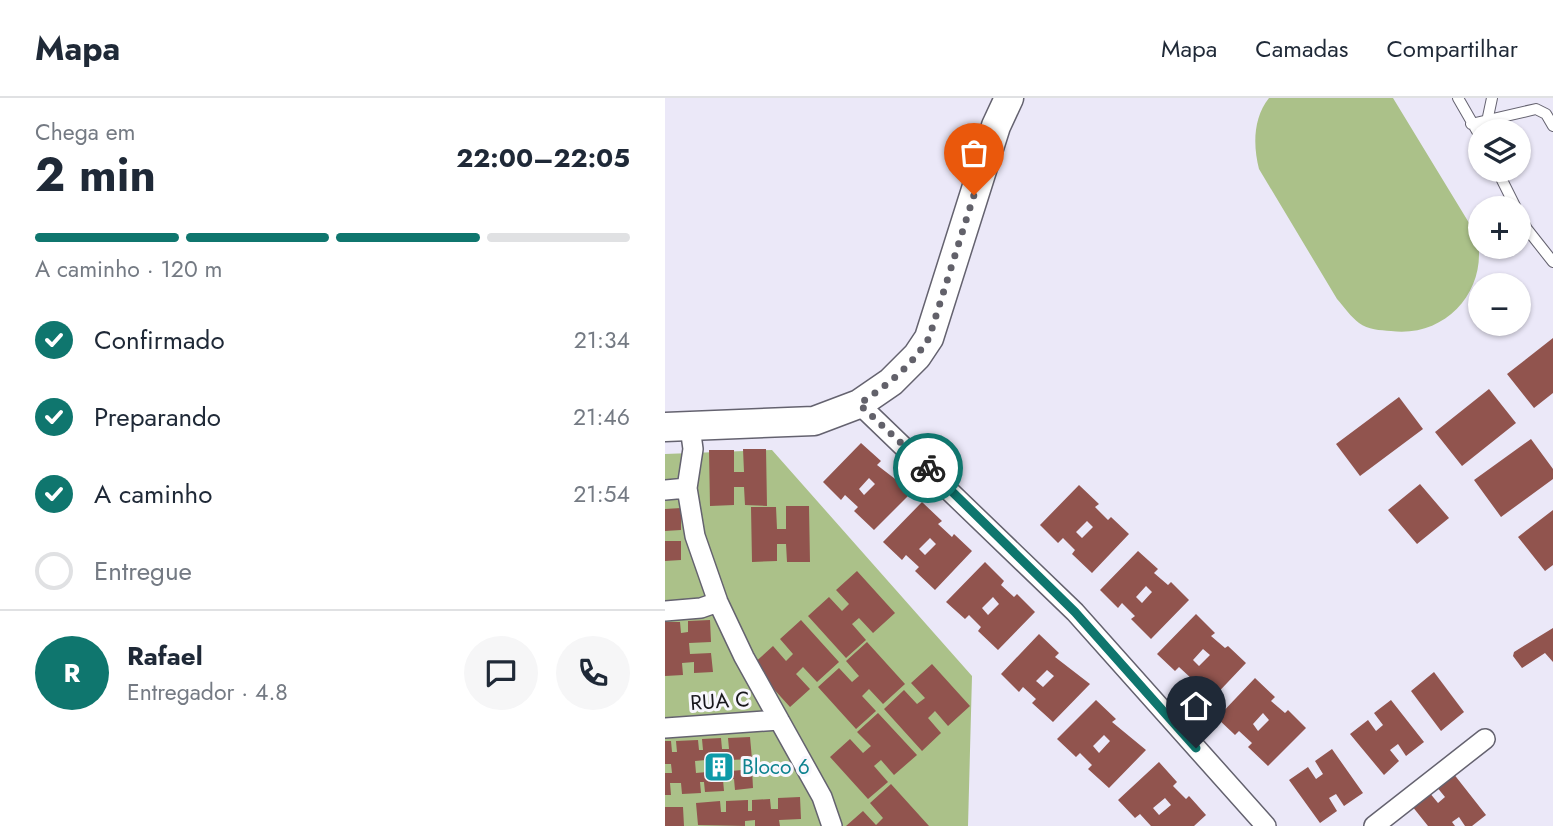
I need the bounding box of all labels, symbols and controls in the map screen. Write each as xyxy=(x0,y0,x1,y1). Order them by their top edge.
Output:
text: Mapa xyxy=(35,25,120,72)
text: Mapa xyxy=(1161,31,1217,66)
text: Camadas xyxy=(1255,31,1348,66)
text: Compartilhar xyxy=(1386,31,1518,66)
text: Chega em xyxy=(35,115,136,149)
map controls xyxy=(1468,119,1531,336)
button: layers xyxy=(1468,119,1531,182)
pin xyxy=(944,123,1004,195)
icon: bag xyxy=(955,134,993,172)
text: 22:00–22:05 xyxy=(456,139,630,177)
text: 2 min xyxy=(35,142,156,208)
button: + xyxy=(1468,196,1531,259)
text: A caminho · 120 m xyxy=(35,252,223,286)
button: − xyxy=(1468,273,1531,336)
icon: check xyxy=(35,321,73,359)
text: Confirmado xyxy=(94,321,225,359)
text: 21:34 xyxy=(574,323,630,357)
icon: check xyxy=(35,398,73,436)
text: Preparando xyxy=(94,398,221,436)
text: 21:46 xyxy=(573,400,630,434)
courier xyxy=(893,433,963,503)
icon: bike xyxy=(909,449,947,487)
icon: check xyxy=(35,475,73,513)
text: A caminho xyxy=(94,475,212,513)
text: 21:54 xyxy=(573,477,630,511)
text: Entregue xyxy=(94,552,192,590)
button: chat xyxy=(464,636,538,710)
button: phone xyxy=(556,636,630,710)
text: Rafael xyxy=(127,637,203,675)
text: R xyxy=(64,654,80,692)
text: Entregador · 4.8 xyxy=(127,675,288,709)
pin xyxy=(1166,676,1226,748)
street label: RUA C xyxy=(689,684,751,718)
icon: home xyxy=(1177,687,1215,725)
building icon: Bloco 6 xyxy=(702,750,736,784)
place label: Bloco 6 xyxy=(742,752,810,782)

